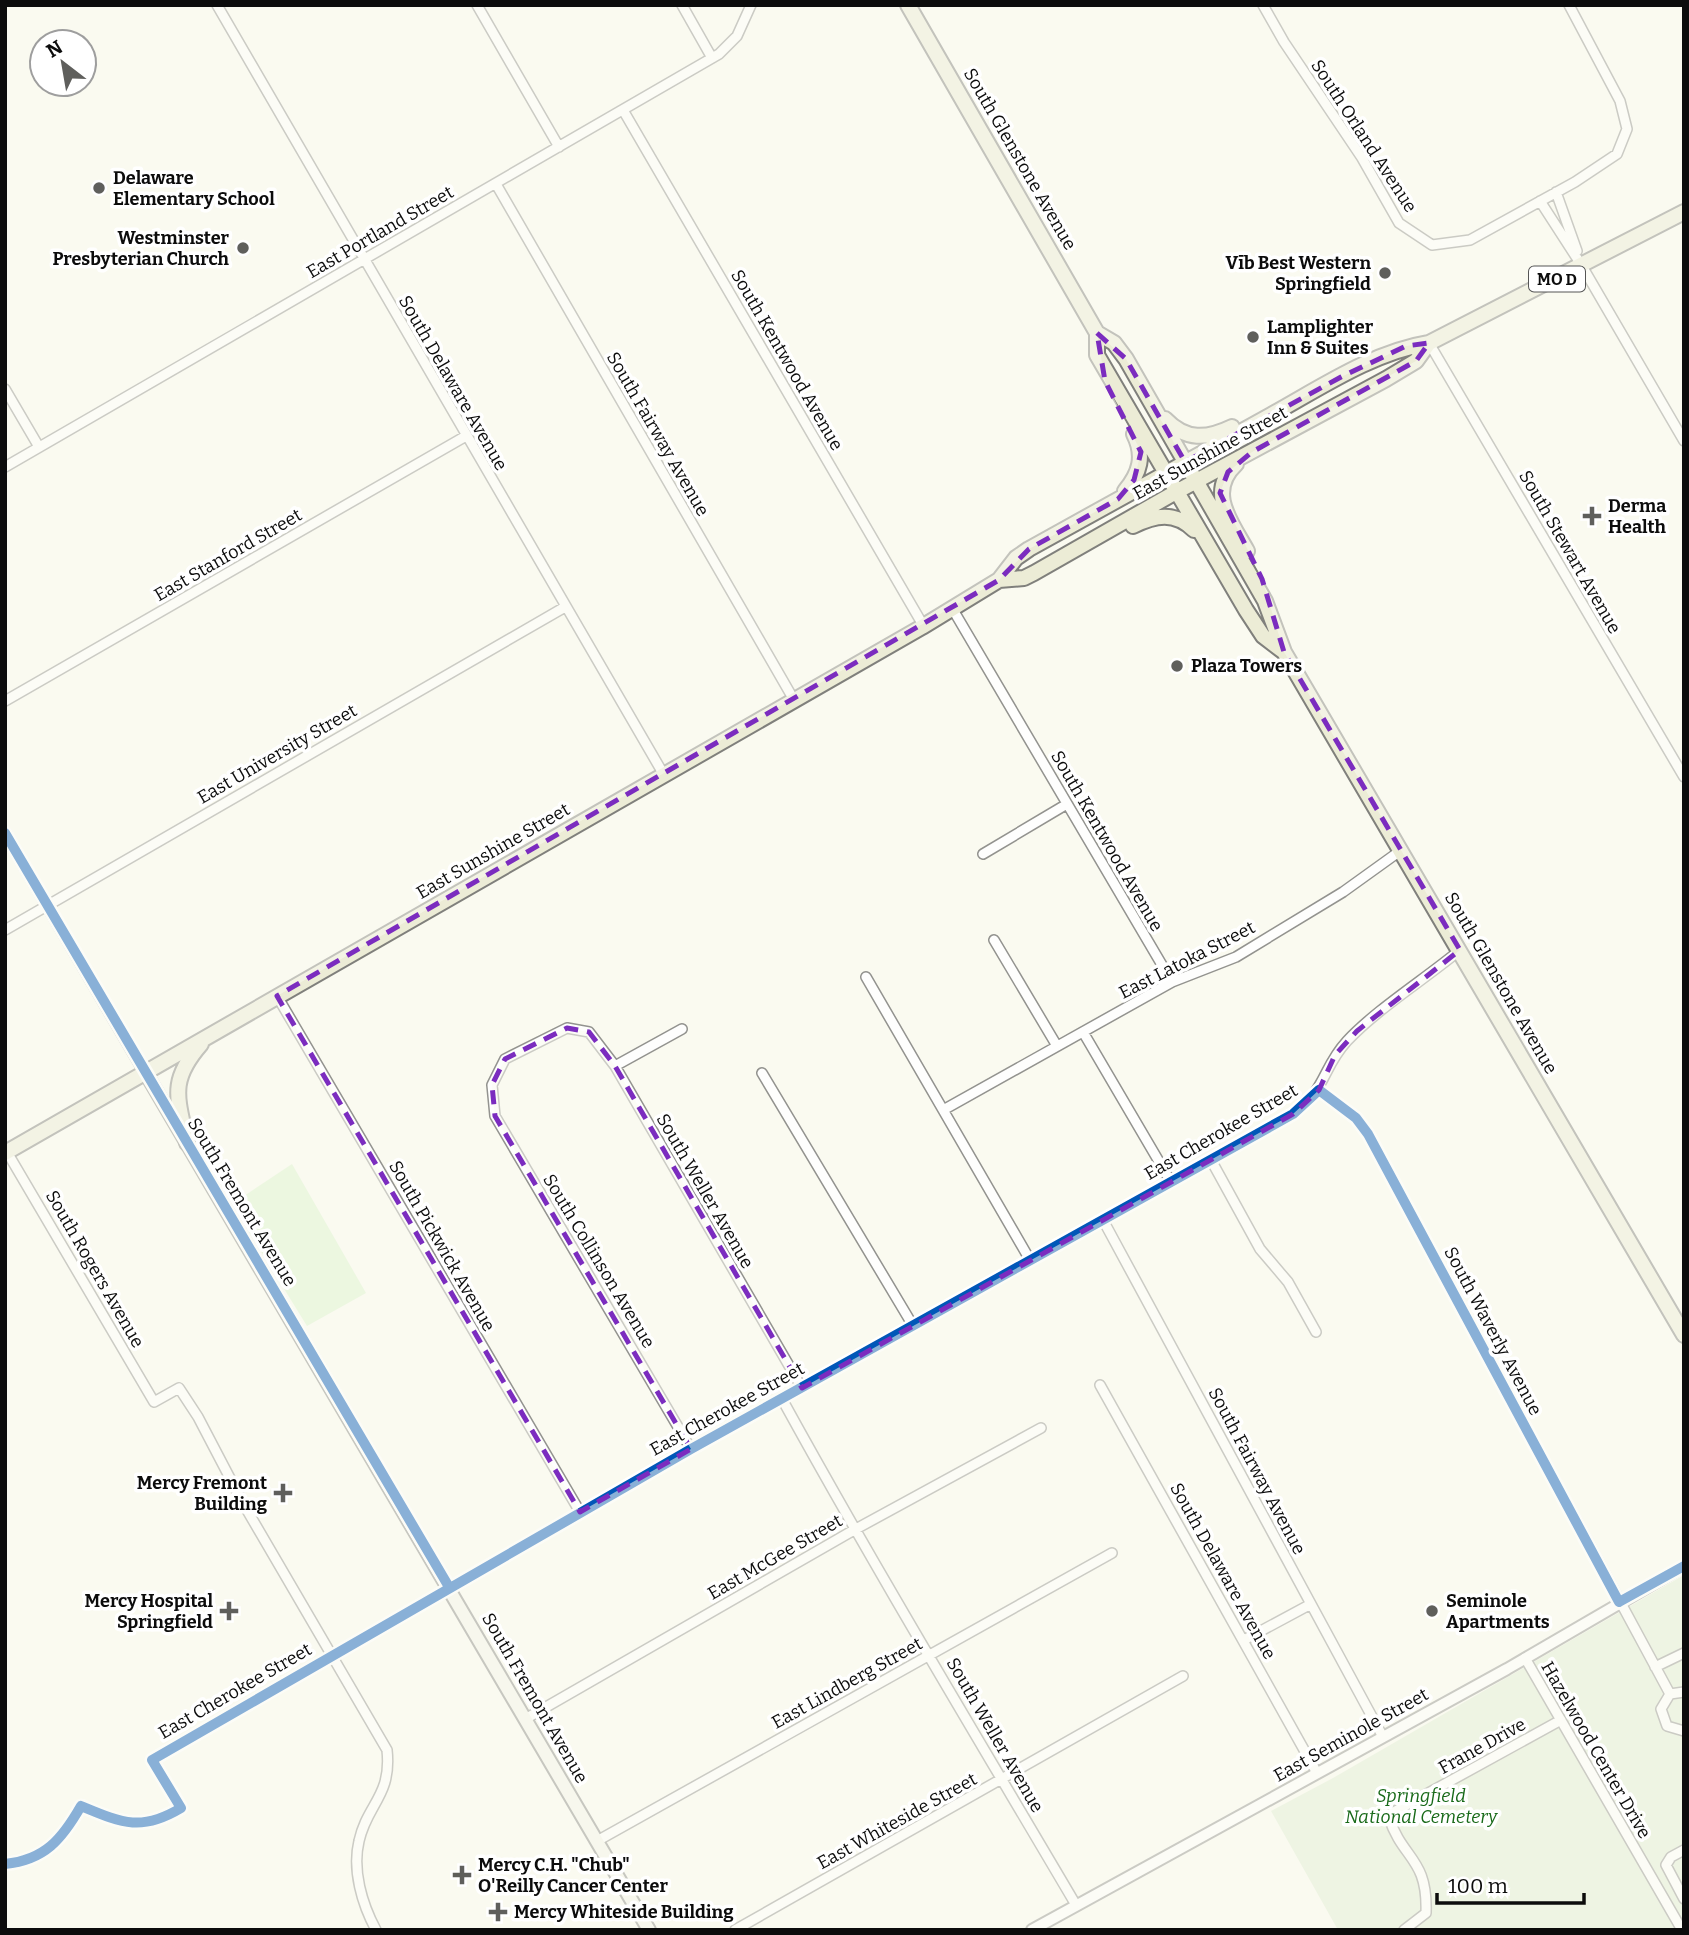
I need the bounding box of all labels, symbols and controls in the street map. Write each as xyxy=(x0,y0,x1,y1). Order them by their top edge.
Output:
north arrow xyxy=(28,28,98,98)
text: N xyxy=(42,35,67,62)
street label: South Orland Avenue xyxy=(1306,55,1422,217)
street label: South Glenstone Avenue xyxy=(959,64,1081,254)
place label: Delaware Elementary School xyxy=(113,167,275,210)
marker: Delaware Elementary School xyxy=(91,180,107,196)
street label: East Portland Street xyxy=(303,181,458,283)
place label: Westminster Presbyterian Church xyxy=(52,227,230,270)
marker: Westminster Presbyterian Church xyxy=(235,240,251,256)
place label: Vīb Best Western Springfield xyxy=(1226,252,1371,295)
marker: Vīb Best Western Springfield xyxy=(1377,265,1393,281)
street label: South Kentwood Avenue xyxy=(726,266,848,454)
road number: MO D xyxy=(1529,266,1585,292)
street label: South Delaware Avenue xyxy=(394,292,512,474)
place label: Lamplighter Inn & Suites xyxy=(1267,316,1374,359)
marker: Lamplighter Inn & Suites xyxy=(1245,329,1261,345)
street label: South Fairway Avenue xyxy=(602,348,714,520)
street label: East Sunshine Street xyxy=(1129,401,1292,505)
street label: South Stewart Avenue xyxy=(1514,466,1626,638)
place label: Derma Health xyxy=(1608,495,1667,538)
street label: East Stanford Street xyxy=(150,504,306,606)
marker: Derma Health xyxy=(1582,506,1602,526)
place label: Plaza Towers xyxy=(1191,655,1302,677)
marker: Plaza Towers xyxy=(1169,658,1185,674)
street label: East University Street xyxy=(193,699,361,809)
street label: South Kentwood Avenue xyxy=(1046,747,1168,935)
street label: East Sunshine Street xyxy=(412,798,574,904)
street label: South Glenstone Avenue xyxy=(1440,888,1562,1078)
street label: East Latoka Street xyxy=(1115,916,1259,1004)
street label: East Cherokee Street xyxy=(1141,1079,1302,1185)
street label: South Weller Avenue xyxy=(652,1110,758,1272)
street label: South Fremont Avenue xyxy=(183,1114,301,1290)
street label: South Pickwick Avenue xyxy=(384,1157,500,1335)
street label: South Collinson Avenue xyxy=(538,1170,660,1352)
street label: South Rogers Avenue xyxy=(41,1186,149,1352)
street label: South Waverly Avenue xyxy=(1439,1243,1547,1419)
street label: East Cherokee Street xyxy=(646,1357,808,1461)
street label: South Fairway Avenue xyxy=(1204,1384,1310,1558)
place label: Mercy Fremont Building xyxy=(137,1472,268,1515)
street label: South Delaware Avenue xyxy=(1165,1479,1281,1663)
marker: Mercy Fremont Building xyxy=(273,1483,293,1503)
street label: East McGee Street xyxy=(704,1509,847,1604)
place label: Mercy Hospital Springfield xyxy=(84,1590,213,1633)
place label: Seminole Apartments xyxy=(1446,1590,1550,1633)
marker: Mercy Hospital Springfield xyxy=(219,1601,239,1621)
marker: Seminole Apartments xyxy=(1424,1603,1440,1619)
street label: South Fremont Avenue xyxy=(477,1609,593,1787)
street label: East Lindberg Street xyxy=(768,1632,927,1734)
street label: East Cherokee Street xyxy=(155,1638,316,1744)
street label: South Weller Avenue xyxy=(942,1654,1048,1816)
street label: Hazelwood Center Drive xyxy=(1536,1658,1656,1842)
street label: East Seminole Street xyxy=(1270,1683,1433,1787)
street label: Frane Drive xyxy=(1435,1713,1529,1779)
street label: East Whiteside Street xyxy=(813,1768,981,1874)
park label: Springfield National Cemetery xyxy=(1345,1785,1498,1828)
place label: Mercy C.H. "Chub" O'Reilly Cancer Center xyxy=(478,1854,668,1897)
scale bar xyxy=(1437,1862,1584,1906)
marker: Mercy C.H. "Chub" O'Reilly Cancer Center xyxy=(452,1865,472,1885)
text: 100 m xyxy=(1448,1873,1508,1899)
place label: Mercy Whiteside Building xyxy=(514,1901,734,1923)
marker: Mercy Whiteside Building xyxy=(488,1902,508,1922)

